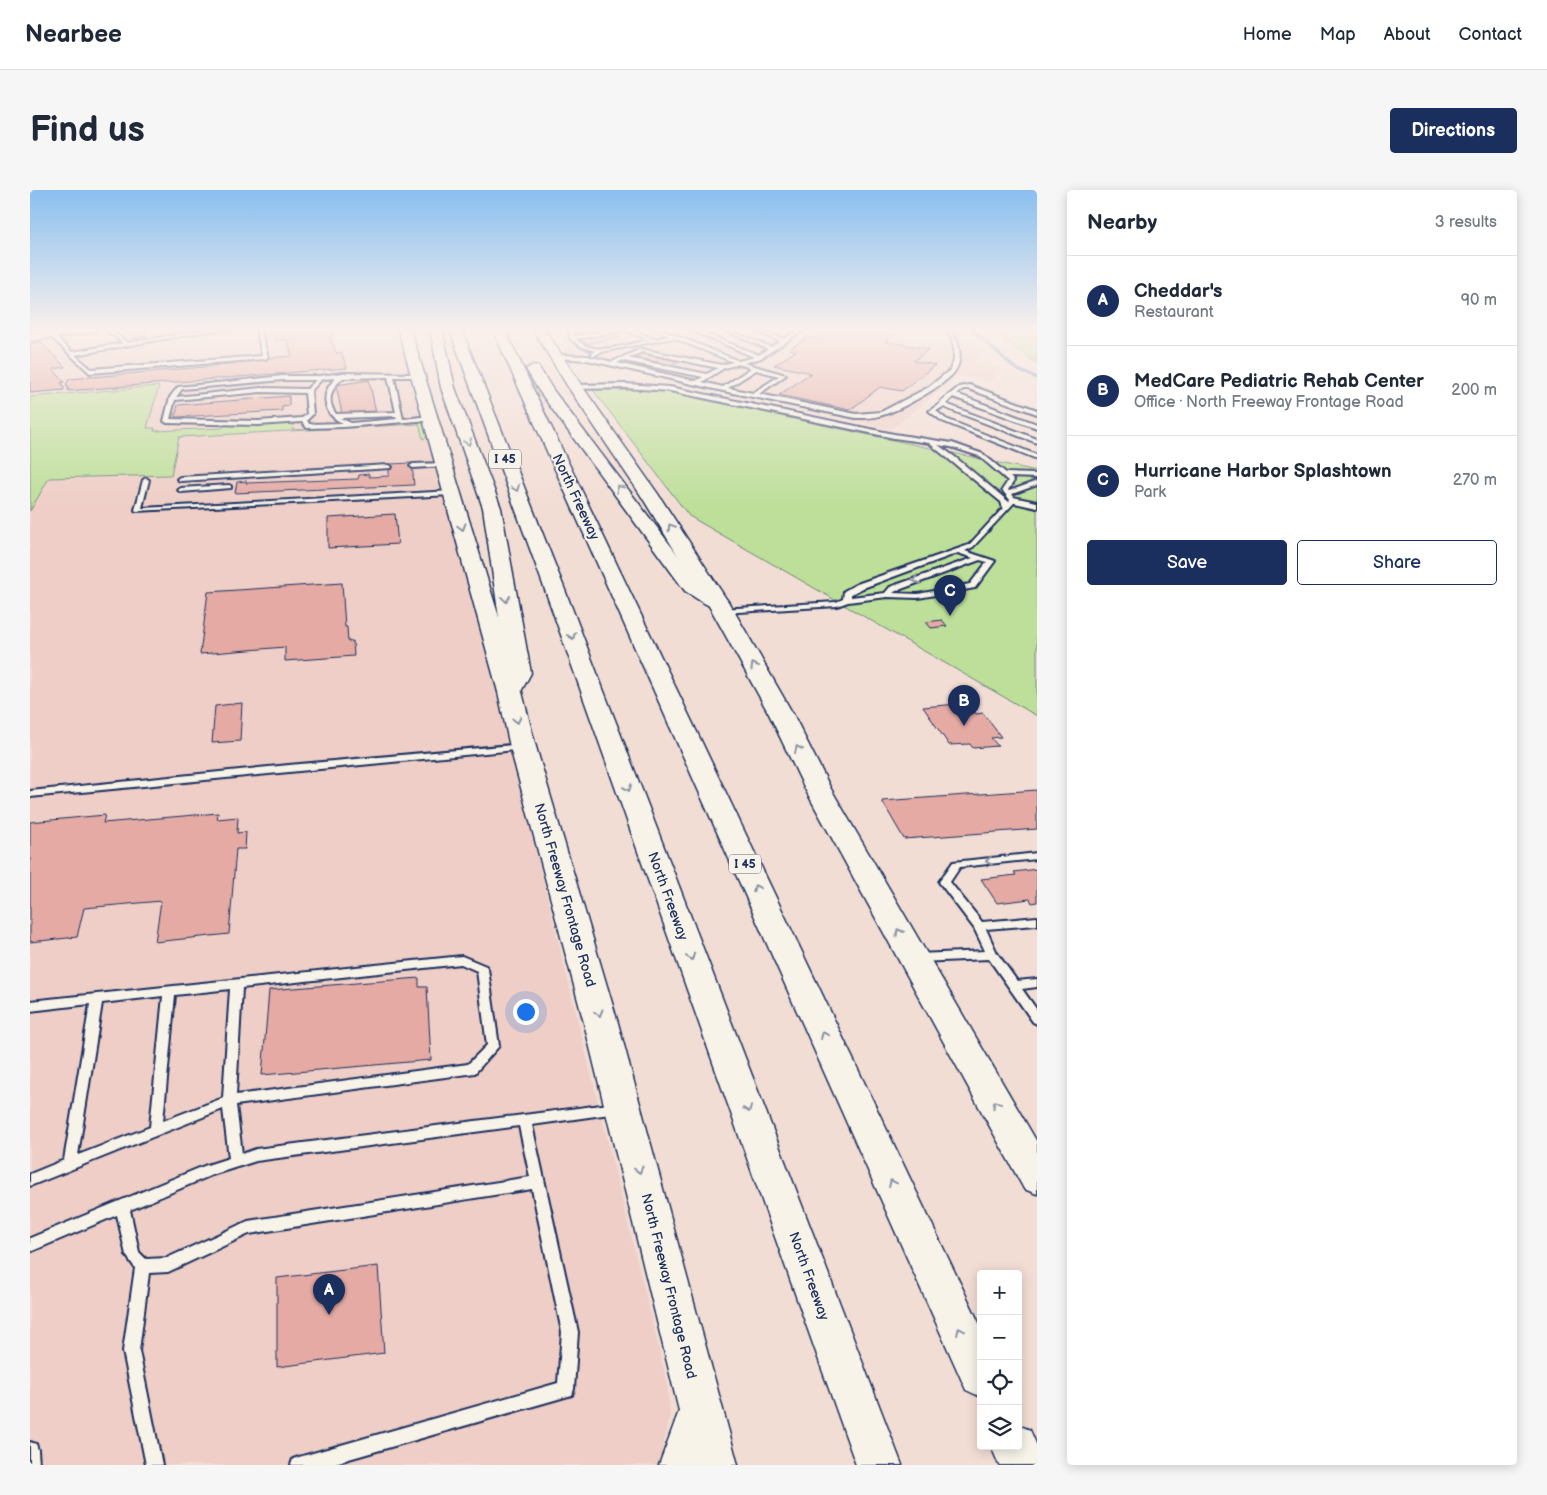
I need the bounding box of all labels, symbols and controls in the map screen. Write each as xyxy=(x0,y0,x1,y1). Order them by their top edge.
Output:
text: Nearbee xyxy=(25,20,122,49)
text: Home xyxy=(1243,24,1292,45)
text: Map xyxy=(1320,24,1356,45)
text: About xyxy=(1384,24,1431,45)
text: Contact xyxy=(1459,24,1522,45)
button: Directions xyxy=(1390,108,1517,153)
text: Find us xyxy=(30,109,145,152)
text: Nearby xyxy=(1087,210,1157,235)
text: 3 results xyxy=(1435,213,1497,232)
text: Cheddar's xyxy=(1134,280,1222,303)
text: A xyxy=(1098,291,1108,310)
text: 90 m xyxy=(1461,291,1497,310)
text: Restaurant xyxy=(1134,303,1214,322)
text: MedCare Pediatric Rehab Center xyxy=(1134,370,1424,393)
text: B xyxy=(1097,381,1109,400)
text: 200 m xyxy=(1451,381,1497,400)
text: Office · North Freeway Frontage Road xyxy=(1134,393,1404,412)
one-way arrow xyxy=(462,437,472,445)
road number: I 45 xyxy=(489,450,521,468)
street label: North Freeway xyxy=(549,451,604,543)
text: Hurricane Harbor Splashtown xyxy=(1134,460,1392,483)
text: C xyxy=(1097,471,1109,490)
text: 270 m xyxy=(1453,471,1497,490)
one-way arrow xyxy=(509,483,520,492)
text: Park xyxy=(1134,483,1166,502)
one-way arrow xyxy=(617,485,625,494)
one-way arrow xyxy=(456,523,467,532)
one-way arrow xyxy=(667,523,677,532)
button: Save xyxy=(1087,540,1287,585)
button: Share xyxy=(1297,540,1497,585)
one-way arrow xyxy=(913,574,921,584)
pin: C xyxy=(934,575,966,616)
one-way arrow xyxy=(501,594,511,603)
one-way arrow xyxy=(566,631,576,640)
one-way arrow xyxy=(750,663,760,672)
pin: B xyxy=(948,685,980,726)
one-way arrow xyxy=(511,715,522,724)
one-way arrow xyxy=(794,745,804,754)
one-way arrow xyxy=(622,784,632,792)
street label: North Freeway Frontage Road xyxy=(531,801,599,989)
street label: North Freeway xyxy=(644,849,692,943)
road number: I 45 xyxy=(729,854,761,874)
one-way arrow xyxy=(984,855,992,866)
one-way arrow xyxy=(752,884,763,893)
one-way arrow xyxy=(896,928,906,937)
one-way arrow xyxy=(685,952,695,961)
your location xyxy=(513,999,539,1025)
one-way arrow xyxy=(593,1008,603,1017)
one-way arrow xyxy=(820,1031,831,1040)
one-way arrow xyxy=(992,1100,1002,1109)
one-way arrow xyxy=(742,1105,752,1113)
one-way arrow xyxy=(633,1166,644,1175)
one-way arrow xyxy=(888,1179,899,1188)
street label: North Freeway Frontage Road xyxy=(638,1192,700,1380)
street label: North Freeway xyxy=(785,1229,833,1323)
map controls xyxy=(977,1270,1022,1450)
button: + xyxy=(977,1270,1022,1315)
pin: A xyxy=(313,1274,345,1315)
button: − xyxy=(977,1315,1022,1360)
one-way arrow xyxy=(956,1327,967,1336)
button: locate xyxy=(977,1360,1022,1405)
button: layers xyxy=(977,1405,1022,1450)

